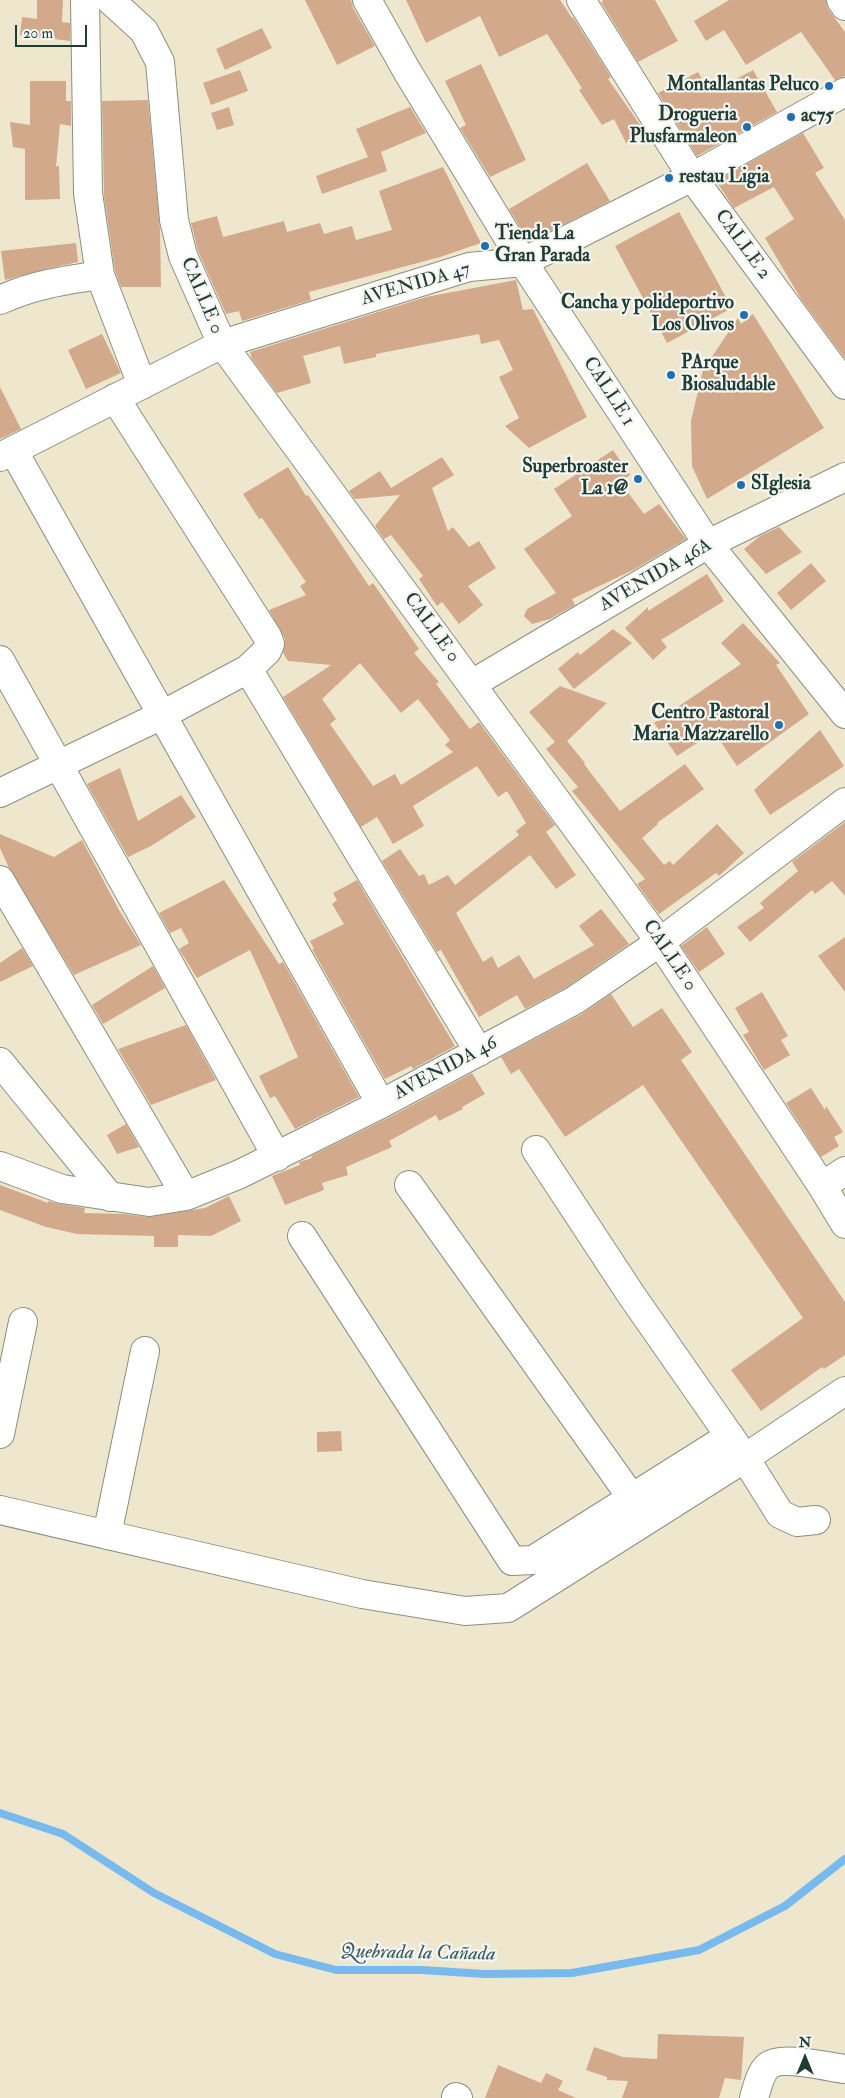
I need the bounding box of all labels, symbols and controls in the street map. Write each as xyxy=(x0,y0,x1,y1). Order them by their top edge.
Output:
scale bar xyxy=(18,15,90,47)
text: 20 m xyxy=(23,24,53,43)
place label: Montallantas Peluco xyxy=(667,75,819,97)
marker: Montallantas Peluco xyxy=(823,80,835,92)
place label: Drogueria Plusfarmaleon xyxy=(629,105,737,149)
place label: ac75 xyxy=(801,106,834,128)
marker: ac75 xyxy=(785,111,797,123)
marker: Drogueria Plusfarmaleon xyxy=(741,121,753,133)
place label: restau Ligia xyxy=(679,167,769,189)
marker: restau Ligia xyxy=(663,172,675,184)
street label: CALLE 2 xyxy=(709,206,775,284)
place label: Tienda La Gran Parada xyxy=(495,224,590,268)
marker: Tienda La Gran Parada xyxy=(479,240,491,252)
street label: CALLE 0 xyxy=(175,254,227,338)
street label: AVENIDA 47 xyxy=(359,259,473,311)
place label: Cancha y polideportivo Los Olivos xyxy=(561,293,734,337)
marker: Cancha y polideportivo Los Olivos xyxy=(738,309,750,321)
street label: CALLE 1 xyxy=(577,353,639,431)
place label: PArque Biosaludable xyxy=(681,353,776,397)
marker: PArque Biosaludable xyxy=(665,369,677,381)
place label: Superbroaster La 1@ xyxy=(522,457,628,501)
marker: Superbroaster La 1@ xyxy=(632,473,644,485)
place label: SIglesia xyxy=(751,474,811,496)
marker: SIglesia xyxy=(735,479,747,491)
street label: AVENIDA 46A xyxy=(596,535,716,617)
street label: CALLE 0 xyxy=(398,589,464,667)
place label: Centro Pastoral Maria Mazzarello xyxy=(633,703,769,747)
marker: Centro Pastoral Maria Mazzarello xyxy=(773,719,785,731)
street label: CALLE 0 xyxy=(637,916,701,996)
street label: AVENIDA 46 xyxy=(390,1032,502,1106)
water label: Quebrada la Cañada xyxy=(340,1941,496,1967)
north arrow xyxy=(780,2033,830,2083)
text: N xyxy=(799,2034,811,2051)

